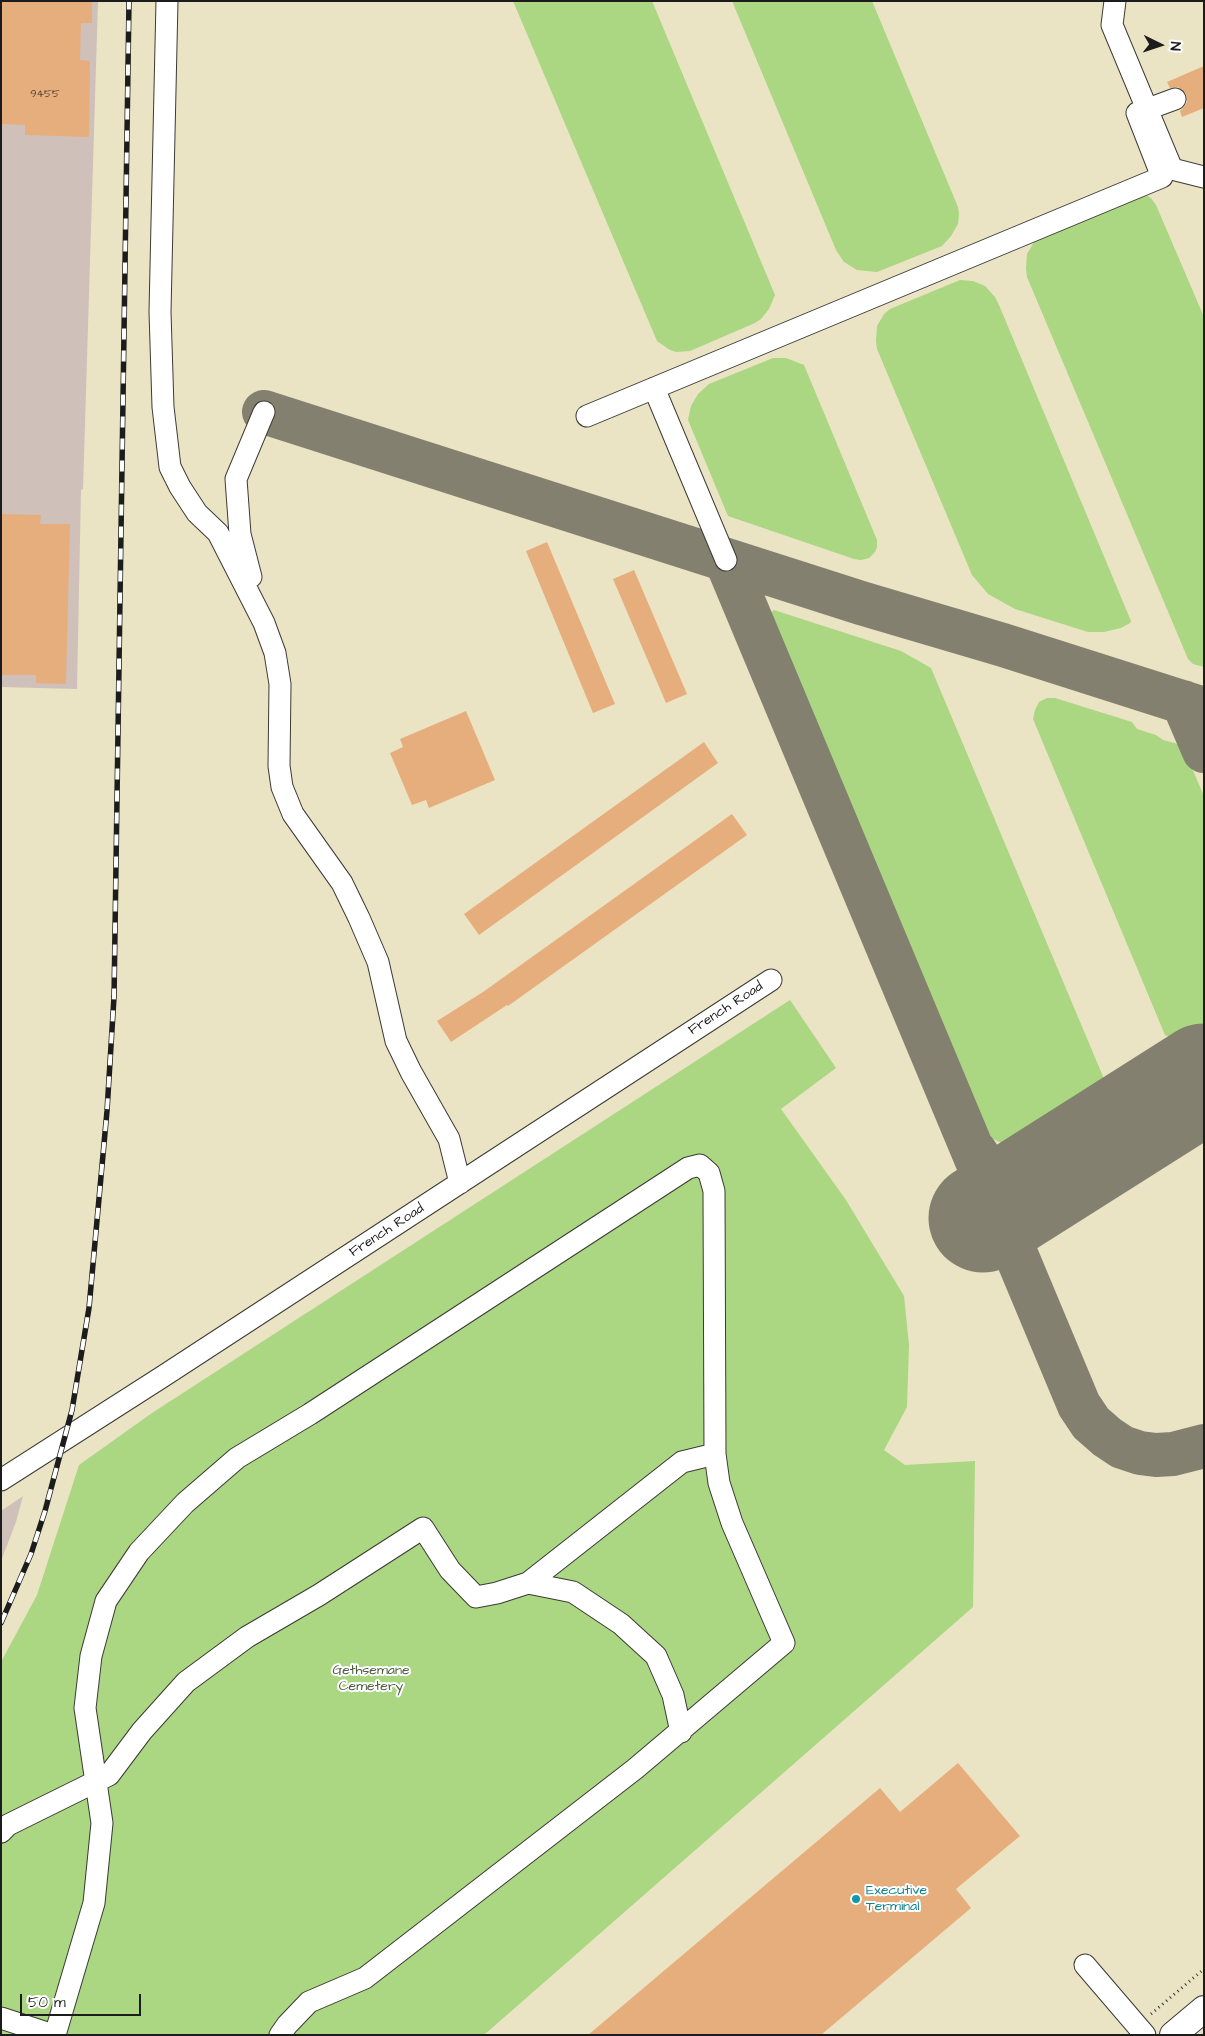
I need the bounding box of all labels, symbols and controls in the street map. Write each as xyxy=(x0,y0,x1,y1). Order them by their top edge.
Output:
north arrow xyxy=(1135,20,1185,70)
text: N xyxy=(1165,41,1185,51)
house number: 9455 xyxy=(30,88,60,102)
street label: French Road xyxy=(686,979,766,1039)
street label: French Road xyxy=(347,1201,427,1261)
park label: Gethsemane Cemetery xyxy=(332,1663,410,1695)
place label: Executive Terminal xyxy=(866,1883,927,1915)
marker: Executive Terminal xyxy=(850,1893,862,1905)
scale bar xyxy=(22,1984,144,2016)
text: 50 m xyxy=(28,1992,66,2013)

